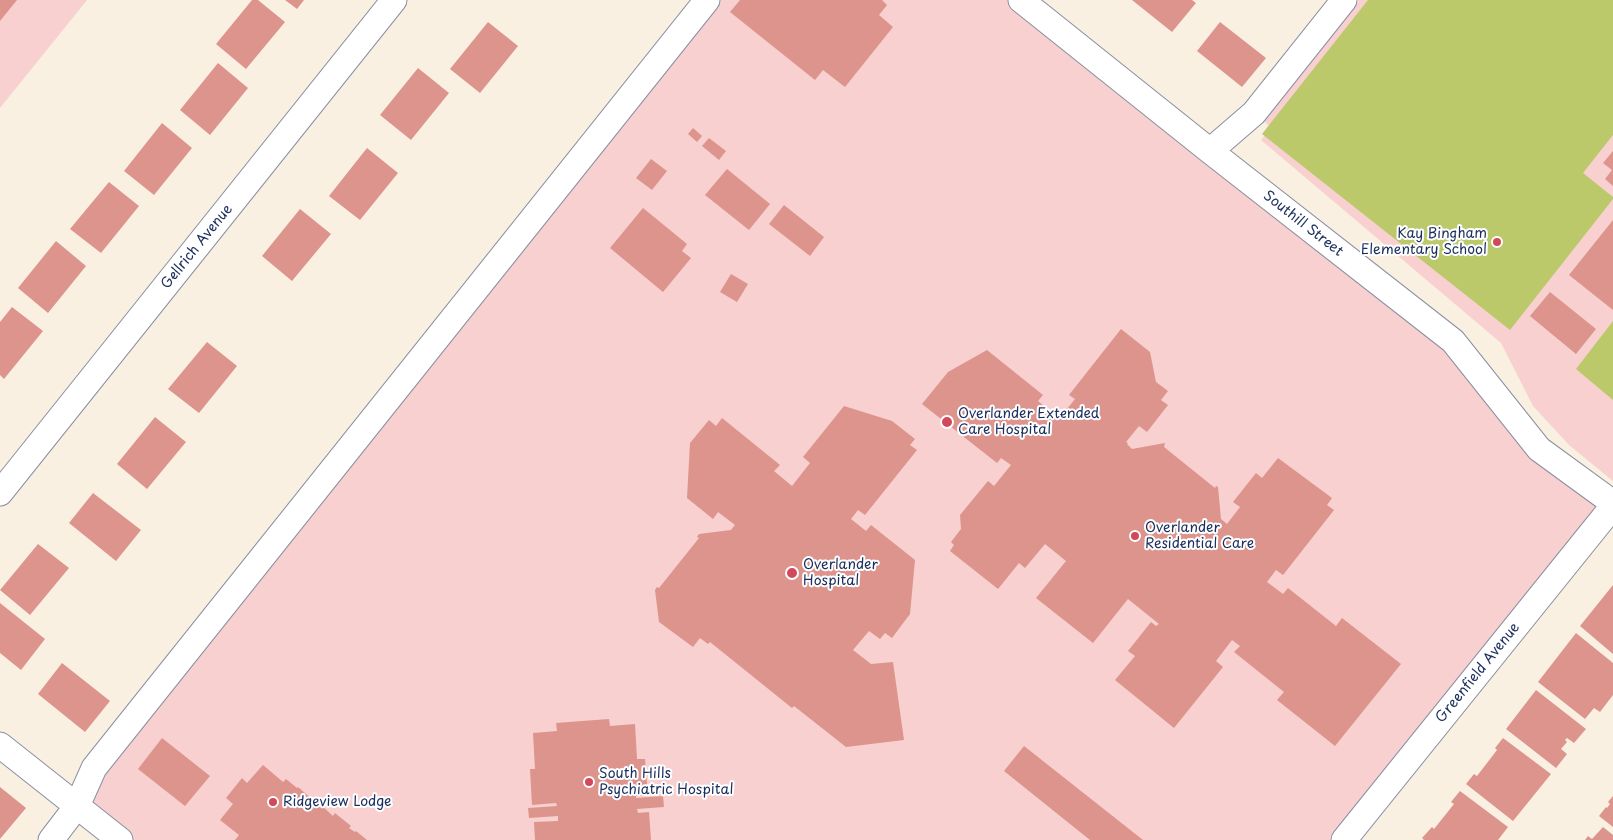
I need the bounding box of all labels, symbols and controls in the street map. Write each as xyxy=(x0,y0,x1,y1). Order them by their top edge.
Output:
street label: Southill Street xyxy=(1260,188,1346,260)
street label: Gellrich Avenue xyxy=(158,201,236,293)
place label: Kay Bingham Elementary School xyxy=(1361,226,1487,258)
marker: Kay Bingham Elementary School xyxy=(1491,236,1503,248)
place label: Overlander Extended Care Hospital xyxy=(958,406,1099,438)
marker: Overlander Extended Care Hospital xyxy=(940,415,954,429)
place label: Overlander Residential Care xyxy=(1145,520,1254,552)
marker: Overlander Residential Care xyxy=(1129,530,1141,542)
place label: Overlander Hospital xyxy=(803,557,878,590)
marker: Overlander Hospital xyxy=(785,566,799,580)
street label: Greenfield Avenue xyxy=(1433,620,1523,726)
place label: South Hills Psychiatric Hospital xyxy=(599,766,733,799)
marker: South Hills Psychiatric Hospital xyxy=(583,776,595,788)
place label: Ridgeview Lodge xyxy=(283,794,392,810)
marker: Ridgeview Lodge xyxy=(267,796,279,808)

